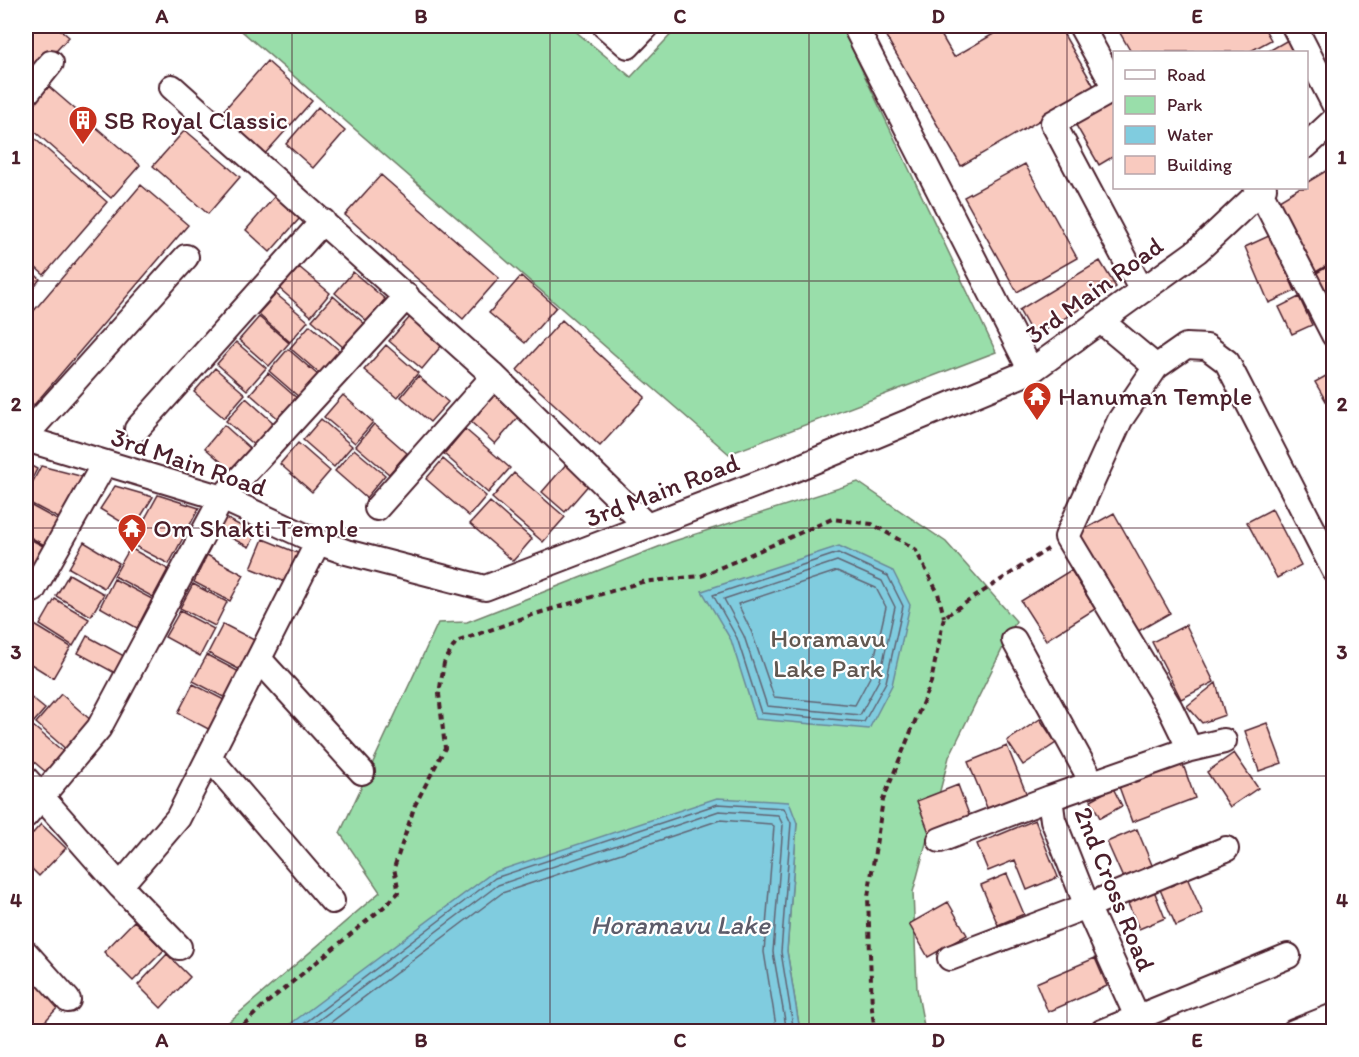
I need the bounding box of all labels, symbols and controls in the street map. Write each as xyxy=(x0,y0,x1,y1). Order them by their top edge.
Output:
text: A xyxy=(155,4,169,28)
text: B xyxy=(415,4,428,28)
text: C xyxy=(674,4,687,28)
text: D xyxy=(931,4,945,28)
text: E xyxy=(1191,4,1203,28)
legend xyxy=(1113,51,1308,189)
text: Road xyxy=(1167,64,1206,86)
text: Park xyxy=(1167,94,1202,116)
building icon: SB Royal Classic xyxy=(67,104,99,146)
place label: SB Royal Classic xyxy=(104,104,288,136)
text: Water xyxy=(1167,124,1213,146)
text: 1 xyxy=(11,145,21,169)
text: 1 xyxy=(1337,145,1347,169)
text: Building xyxy=(1167,154,1233,176)
street label: 3rd Main Road xyxy=(1019,229,1170,351)
temple icon: Hanuman Temple xyxy=(1021,380,1053,422)
place label: Hanuman Temple xyxy=(1058,380,1252,412)
text: 2 xyxy=(11,392,22,416)
text: 2 xyxy=(1337,392,1348,416)
street label: 3rd Main Road xyxy=(107,420,272,504)
street label: 3rd Main Road xyxy=(580,446,744,534)
temple icon: Om Shakti Temple xyxy=(116,512,148,554)
place label: Om Shakti Temple xyxy=(153,512,358,544)
park label: Horamavu Lake Park xyxy=(770,622,886,684)
text: 3 xyxy=(11,640,22,664)
text: 3 xyxy=(1337,640,1348,664)
street label: 2nd Cross Road xyxy=(1067,802,1163,976)
text: 4 xyxy=(10,888,22,912)
text: 4 xyxy=(1336,888,1348,912)
water label: Horamavu Lake xyxy=(590,908,771,941)
text: A xyxy=(155,1028,169,1052)
text: B xyxy=(415,1028,428,1052)
text: C xyxy=(674,1028,687,1052)
text: D xyxy=(931,1028,945,1052)
text: E xyxy=(1191,1028,1203,1052)

